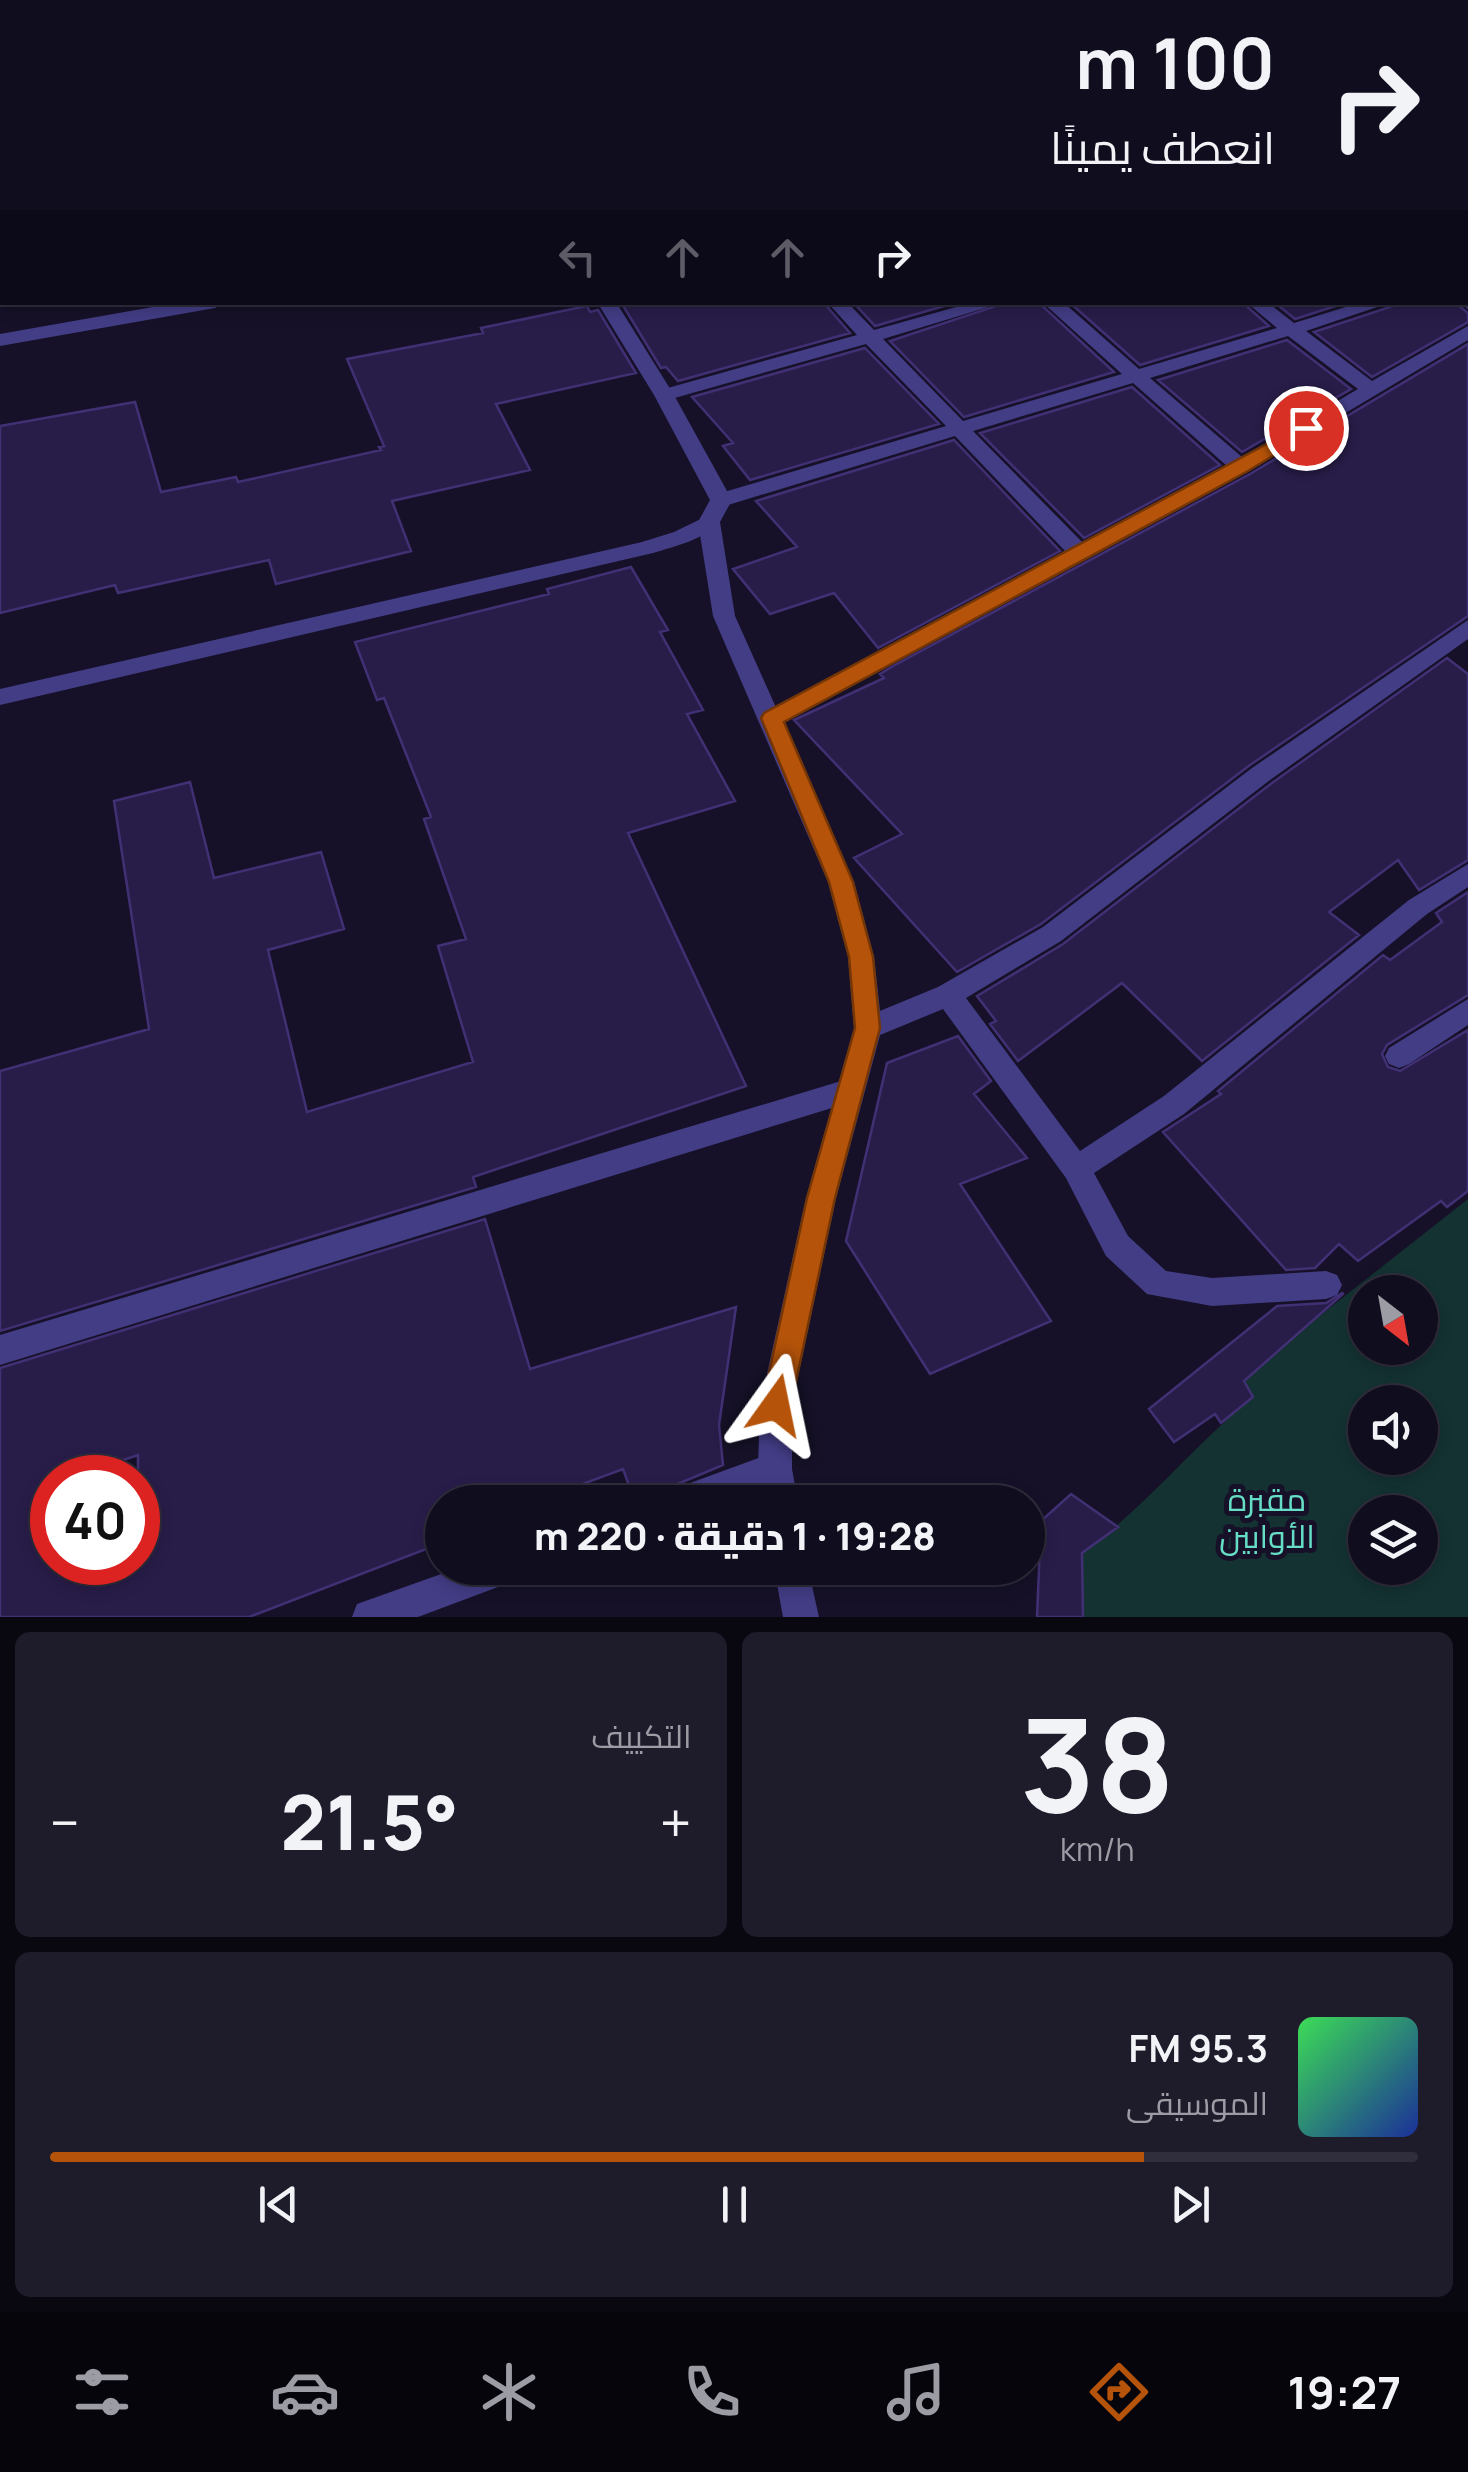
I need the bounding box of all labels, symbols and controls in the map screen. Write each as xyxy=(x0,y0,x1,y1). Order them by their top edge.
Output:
text: 100 m xyxy=(1075,14,1275,110)
icon: right xyxy=(1310,40,1440,170)
text: انعطف يمينًا xyxy=(1050,116,1275,178)
icon: left xyxy=(550,230,605,285)
icon: ahead xyxy=(655,230,710,285)
icon: ahead xyxy=(760,230,815,285)
icon: right xyxy=(865,230,920,285)
pin xyxy=(1264,386,1349,471)
icon: arrive xyxy=(1279,401,1334,456)
north arrow xyxy=(1348,1275,1438,1365)
map controls xyxy=(1348,1275,1438,1585)
position arrow xyxy=(724,1353,828,1457)
button: sound xyxy=(1348,1385,1438,1475)
speed limit sign: 40 xyxy=(30,1455,160,1585)
park label: مقبرة الأوابين xyxy=(1219,1477,1315,1558)
button: layers xyxy=(1348,1495,1438,1585)
text: 19:28 · 1 دقيقة · 220 m xyxy=(534,1509,936,1561)
text: 38 xyxy=(1020,1673,1175,1851)
text: التكييف xyxy=(591,1714,692,1758)
text: 21.5° xyxy=(281,1770,459,1873)
text: − xyxy=(50,1784,80,1860)
text: + xyxy=(660,1784,691,1860)
text: km/h xyxy=(1060,1827,1134,1871)
text: 95.3 FM xyxy=(1128,2021,1268,2073)
text: الموسيقى xyxy=(1126,2081,1268,2125)
icon: previous xyxy=(251,2177,306,2232)
icon: pause xyxy=(707,2177,762,2232)
icon: next xyxy=(1163,2177,1218,2232)
icon: filters xyxy=(67,2357,137,2427)
icon: car xyxy=(270,2357,340,2427)
icon: climate xyxy=(474,2357,544,2427)
icon: phone xyxy=(677,2357,747,2427)
icon: music xyxy=(881,2357,951,2427)
icon: directions xyxy=(1084,2357,1154,2427)
text: 19:27 xyxy=(1287,2361,1401,2423)

